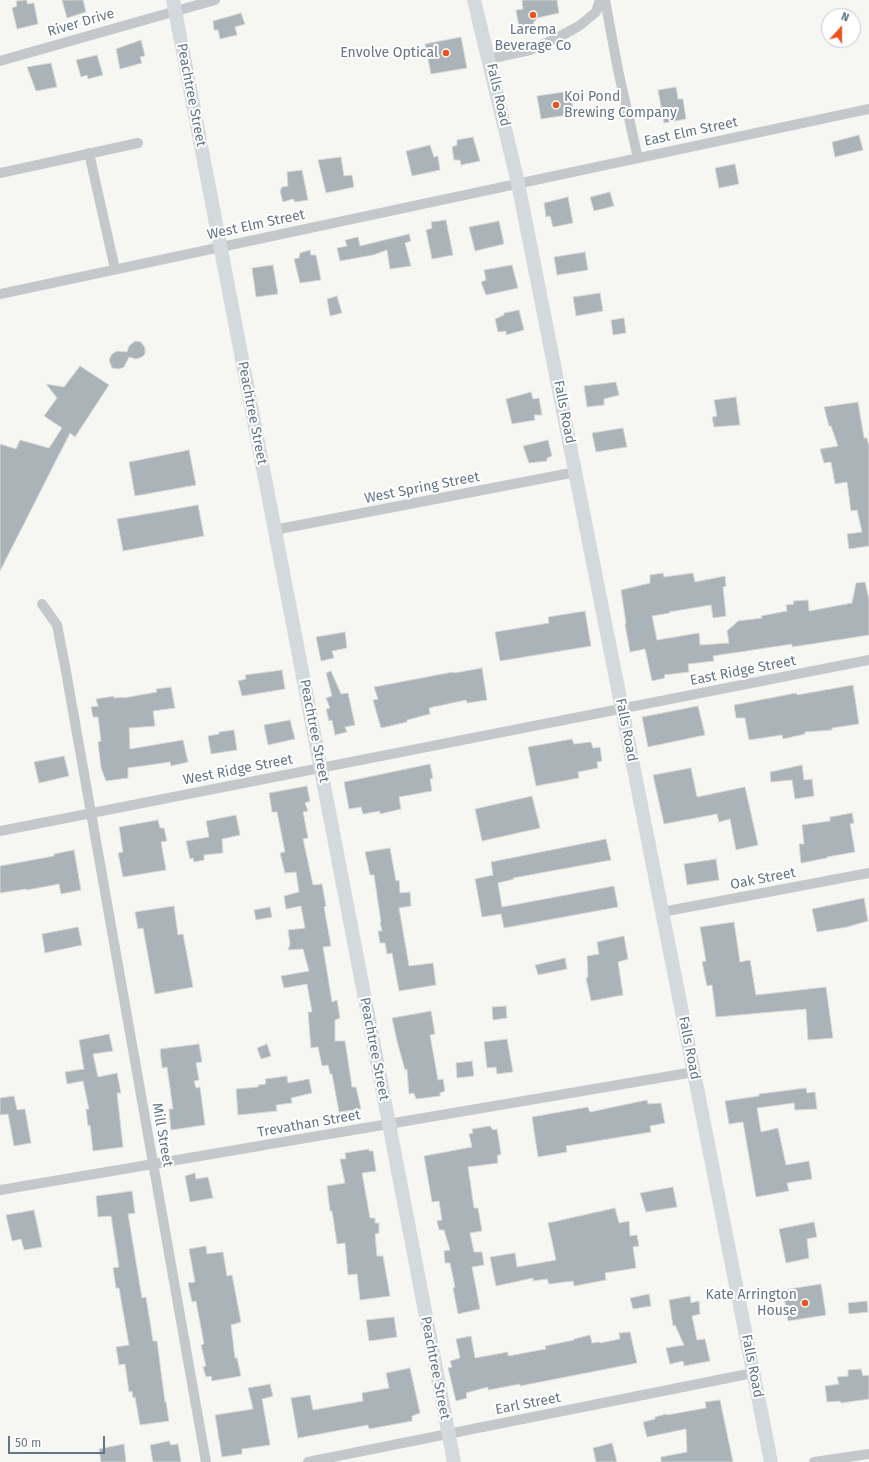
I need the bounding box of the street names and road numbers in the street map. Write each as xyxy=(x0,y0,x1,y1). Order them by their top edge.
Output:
street label: River Drive xyxy=(46,5,116,41)
street label: Peachtree Street xyxy=(173,42,209,148)
street label: Falls Road xyxy=(483,62,513,128)
street label: East Elm Street xyxy=(643,114,739,150)
street label: West Elm Street xyxy=(206,206,306,244)
street label: Peachtree Street xyxy=(234,360,270,466)
street label: Falls Road xyxy=(550,379,578,445)
street label: West Spring Street xyxy=(363,469,481,507)
street label: East Ridge Street xyxy=(689,653,797,689)
street label: Peachtree Street xyxy=(296,678,332,784)
street label: Falls Road xyxy=(612,697,640,763)
street label: West Ridge Street xyxy=(182,751,294,789)
street label: Oak Street xyxy=(729,864,797,894)
street label: Peachtree Street xyxy=(356,996,392,1102)
street label: Falls Road xyxy=(675,1015,703,1081)
street label: Mill Street xyxy=(148,1102,176,1168)
street label: Trevathan Street xyxy=(256,1107,362,1141)
street label: Peachtree Street xyxy=(417,1315,453,1421)
street label: Falls Road xyxy=(738,1333,766,1399)
street label: Earl Street xyxy=(494,1389,562,1419)

